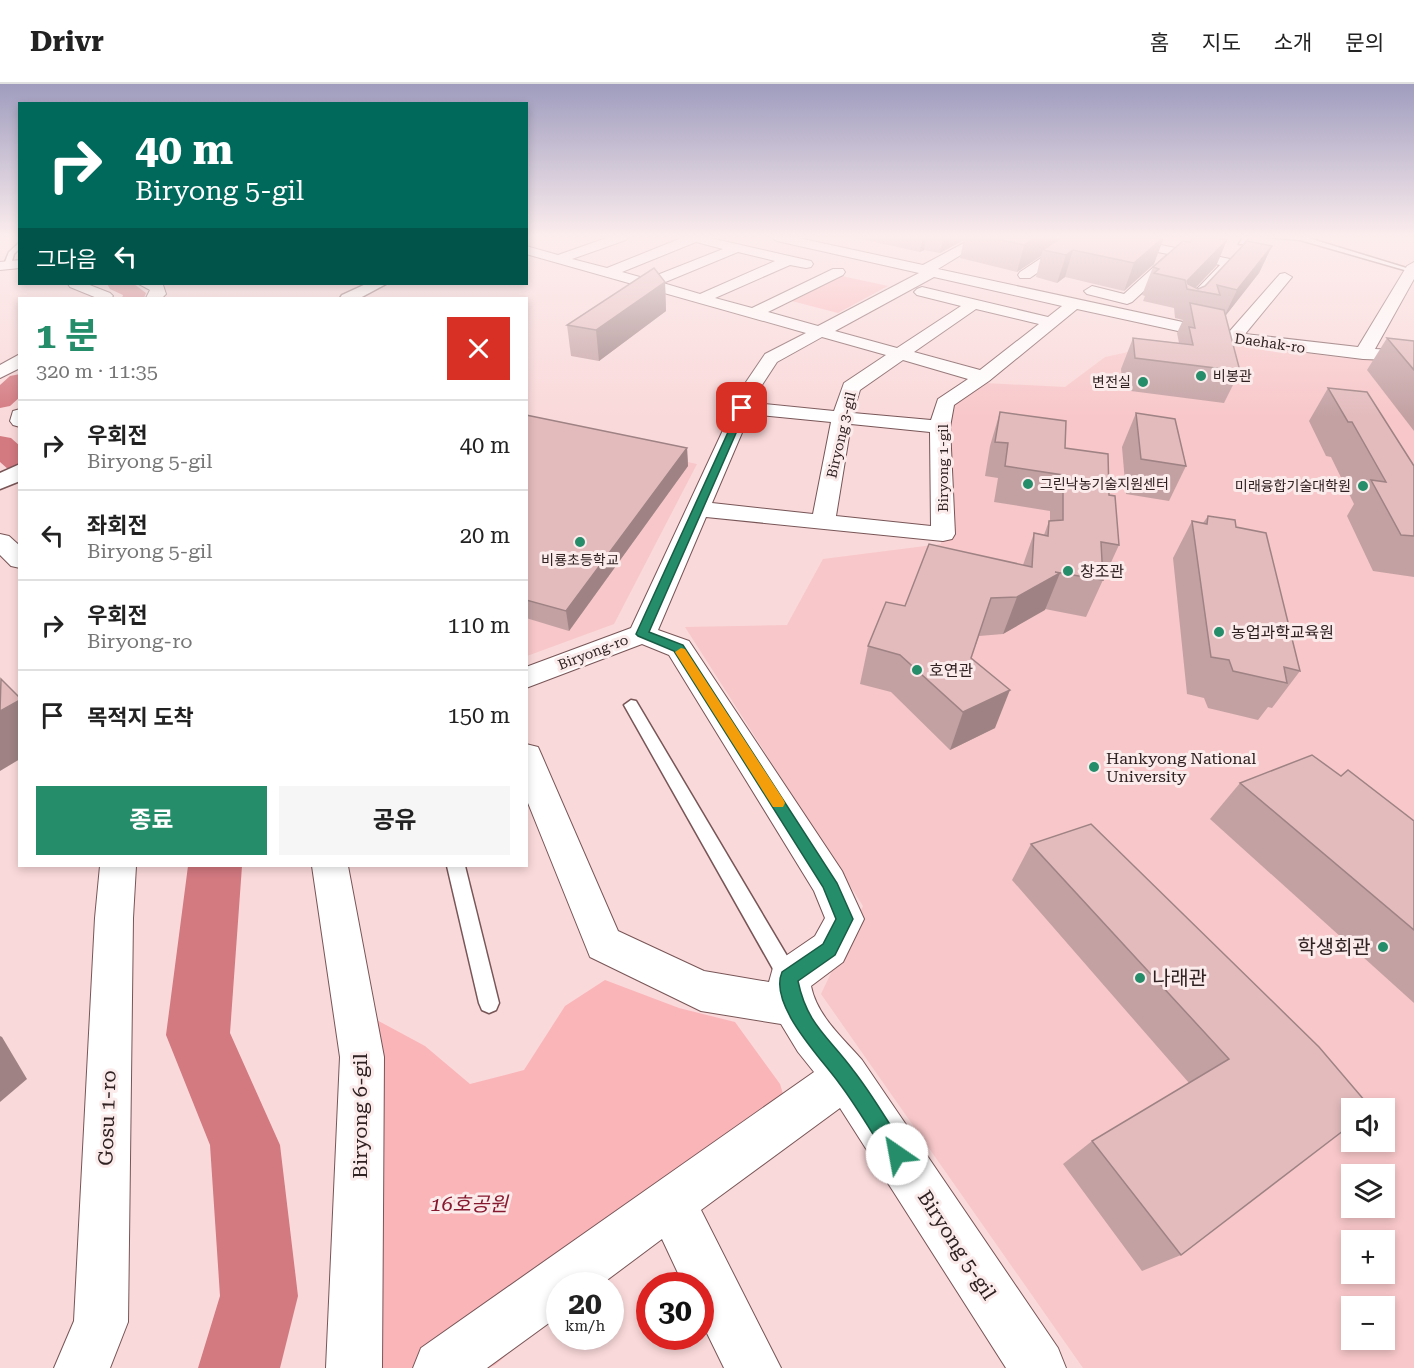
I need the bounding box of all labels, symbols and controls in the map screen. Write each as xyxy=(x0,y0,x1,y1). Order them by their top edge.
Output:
text: Drivr xyxy=(30,25,104,58)
text: 홈 xyxy=(1150,31,1169,55)
text: 지도 xyxy=(1202,31,1241,55)
text: 소개 xyxy=(1274,31,1312,55)
text: 문의 xyxy=(1345,31,1384,55)
text: 40 m xyxy=(135,125,233,174)
icon: right xyxy=(36,126,114,204)
text: Biryong 5-gil xyxy=(135,175,304,207)
icon: left xyxy=(109,240,142,273)
text: 그다음 xyxy=(36,247,97,272)
text: 1 분 xyxy=(36,315,98,357)
button: close xyxy=(447,317,510,380)
street label: Daehak-ro xyxy=(1234,330,1306,356)
text: 320 m · 11:35 xyxy=(36,359,158,383)
place label: 비봉관 xyxy=(1213,368,1252,384)
marker: 비봉관 xyxy=(1194,369,1208,383)
place label: 변전실 xyxy=(1092,374,1131,390)
marker: 변전실 xyxy=(1136,375,1150,389)
pin xyxy=(716,382,767,433)
street label: Biryong 3-gil xyxy=(823,390,859,480)
icon: arrive xyxy=(725,391,758,424)
text: 우회전 xyxy=(87,423,148,448)
street label: Biryong 1-gil xyxy=(935,423,951,512)
icon: right xyxy=(36,429,69,462)
text: 40 m xyxy=(460,433,510,458)
text: Biryong 5-gil xyxy=(87,449,212,473)
place label: 그린낙농기술지원센터 xyxy=(1040,476,1169,492)
marker: 그린낙농기술지원센터 xyxy=(1021,477,1035,491)
place label: 미래융합기술대학원 xyxy=(1235,478,1351,494)
marker: 미래융합기술대학원 xyxy=(1356,479,1370,493)
text: 좌회전 xyxy=(87,513,148,538)
icon: left xyxy=(36,519,69,552)
text: 20 m xyxy=(460,523,510,548)
marker: 비룡초등학교 xyxy=(573,535,587,549)
text: Biryong 5-gil xyxy=(87,539,212,563)
place label: 비룡초등학교 xyxy=(541,552,619,568)
place label: 창조관 xyxy=(1080,562,1124,581)
marker: 창조관 xyxy=(1061,564,1075,578)
text: 우회전 xyxy=(87,603,148,628)
icon: right xyxy=(36,609,69,642)
text: 110 m xyxy=(447,613,510,638)
place label: 농업과학교육원 xyxy=(1231,623,1334,642)
marker: 농업과학교육원 xyxy=(1212,625,1226,639)
text: Biryong-ro xyxy=(87,629,192,653)
street label: Biryong-ro xyxy=(556,631,630,673)
place label: 호연관 xyxy=(929,661,973,680)
marker: 호연관 xyxy=(910,663,924,677)
icon: arrive xyxy=(36,699,69,732)
text: 150 m xyxy=(447,703,510,728)
text: 목적지 도착 xyxy=(87,705,194,730)
place label: Hankyong National University xyxy=(1106,749,1256,786)
marker: Hankyong National University xyxy=(1087,760,1101,774)
button: 종료 xyxy=(36,786,267,855)
button: 공유 xyxy=(279,786,510,855)
place label: 학생회관 xyxy=(1297,935,1371,959)
marker: 학생회관 xyxy=(1376,940,1390,954)
place label: 나래관 xyxy=(1152,966,1207,990)
marker: 나래관 xyxy=(1133,971,1147,985)
street label: Biryong 6-gil xyxy=(348,1053,372,1179)
street label: Gosu 1-ro xyxy=(93,1070,121,1166)
map controls xyxy=(1341,1098,1395,1350)
button: sound xyxy=(1341,1098,1395,1152)
position arrow xyxy=(865,1122,929,1186)
button: layers xyxy=(1341,1164,1395,1218)
street label: Biryong 5-gil xyxy=(913,1186,1001,1304)
park label: 16호공원 xyxy=(430,1192,509,1216)
button: + xyxy=(1341,1230,1395,1284)
speed limit sign: 30 xyxy=(636,1272,714,1350)
text: 20 xyxy=(568,1286,602,1321)
button: − xyxy=(1341,1296,1395,1350)
text: km/h xyxy=(565,1317,605,1335)

